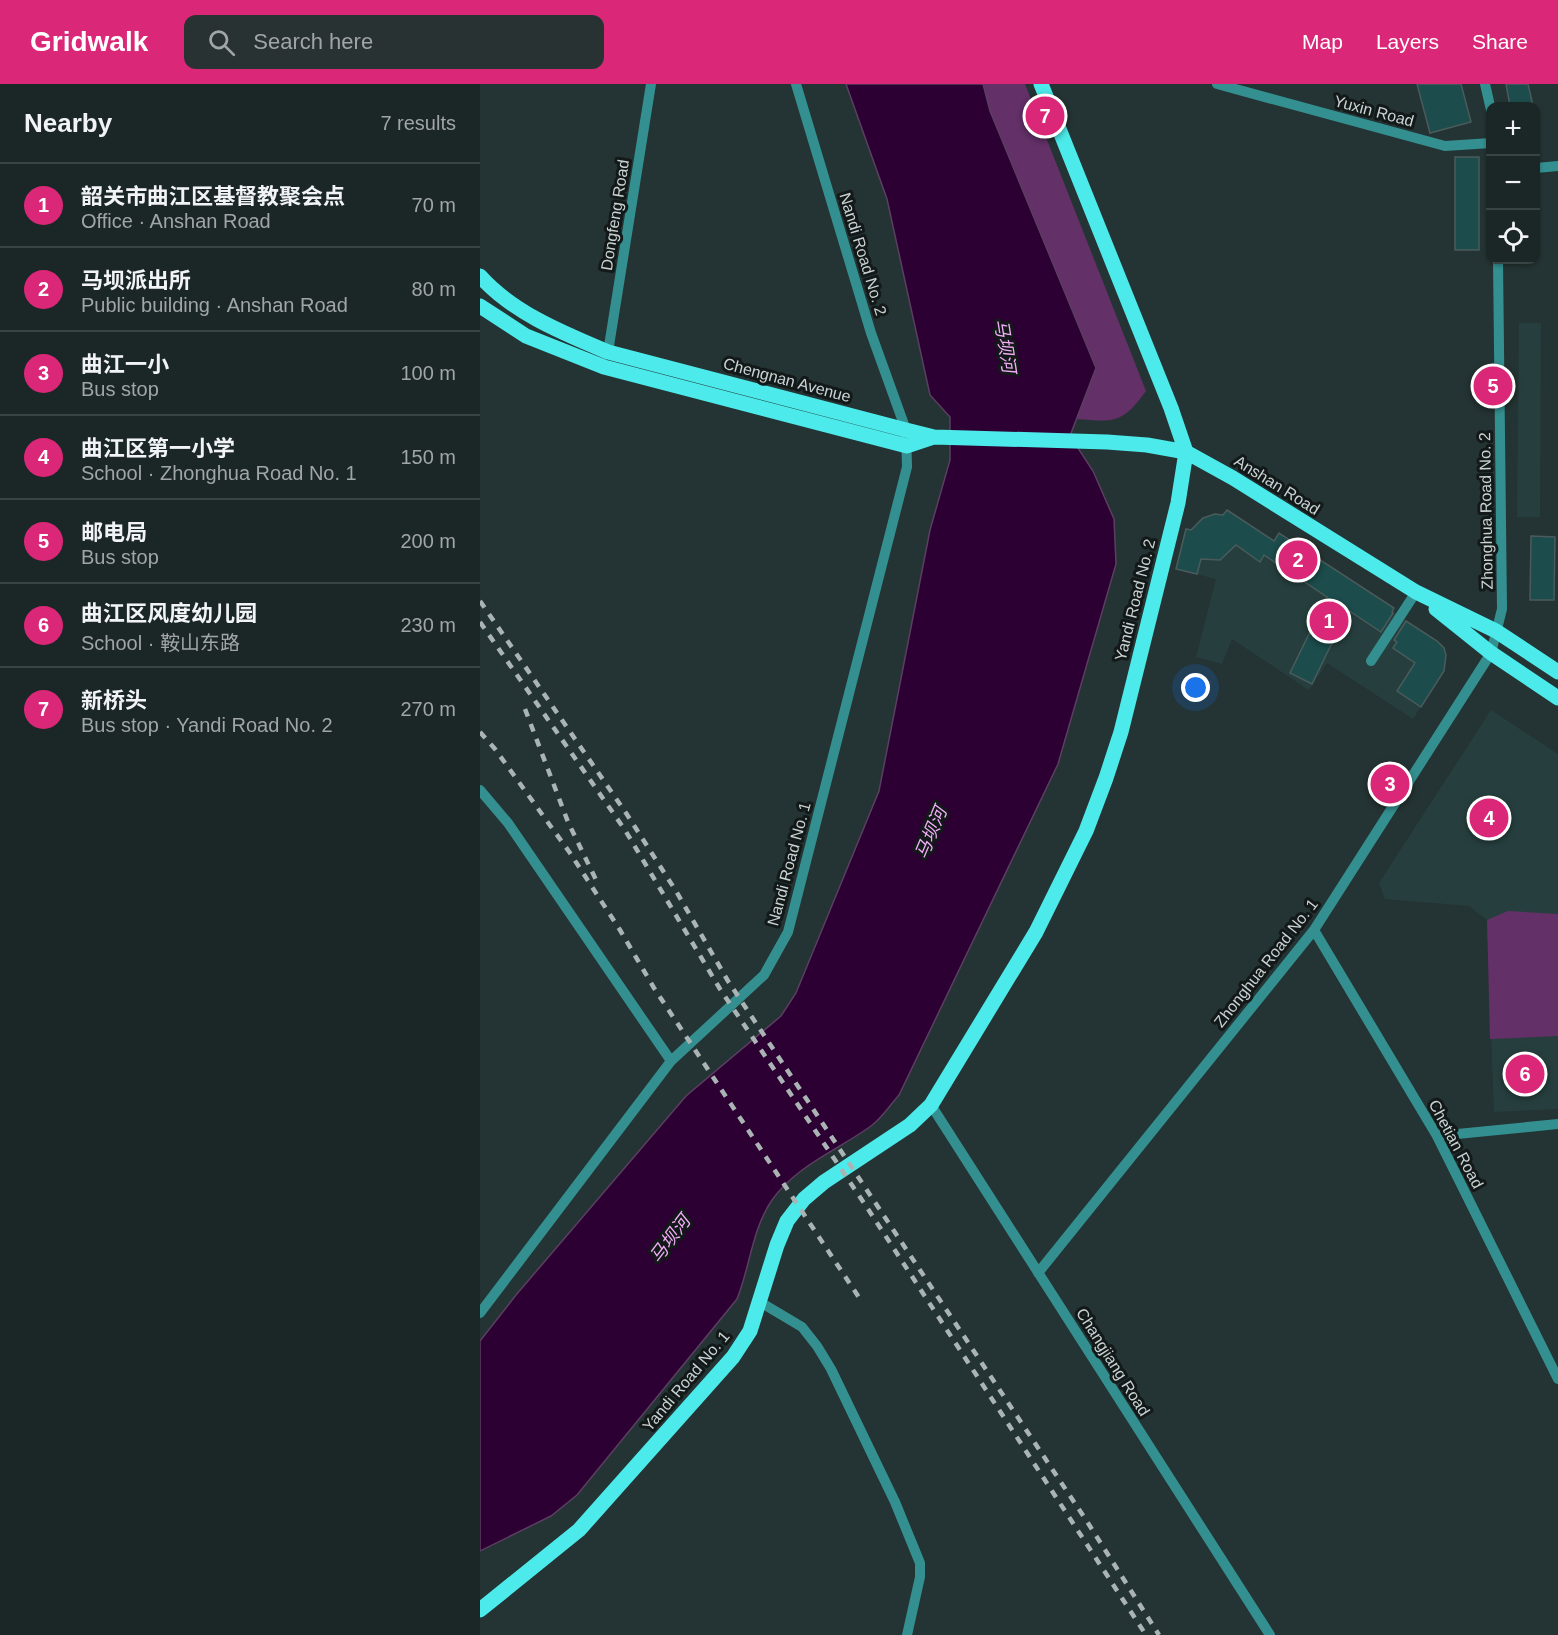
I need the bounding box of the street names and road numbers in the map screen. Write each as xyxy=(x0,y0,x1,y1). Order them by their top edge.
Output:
street label: Yuxin Road xyxy=(1332,92,1416,130)
street label: Dongfeng Road xyxy=(598,158,632,272)
street label: Nandi Road No. 2 xyxy=(836,191,890,317)
street label: Chengnan Avenue xyxy=(721,355,853,405)
street label: Zhonghua Road No. 2 xyxy=(1476,432,1496,590)
street label: Anshan Road xyxy=(1231,452,1323,518)
street label: Yandi Road No. 2 xyxy=(1112,537,1158,663)
street label: Nandi Road No. 1 xyxy=(764,800,814,928)
street label: Zhonghua Road No. 1 xyxy=(1211,896,1321,1030)
street label: Chetian Road xyxy=(1426,1097,1486,1191)
street label: Changjiang Road xyxy=(1073,1305,1153,1419)
street label: Yandi Road No. 1 xyxy=(639,1328,733,1434)

